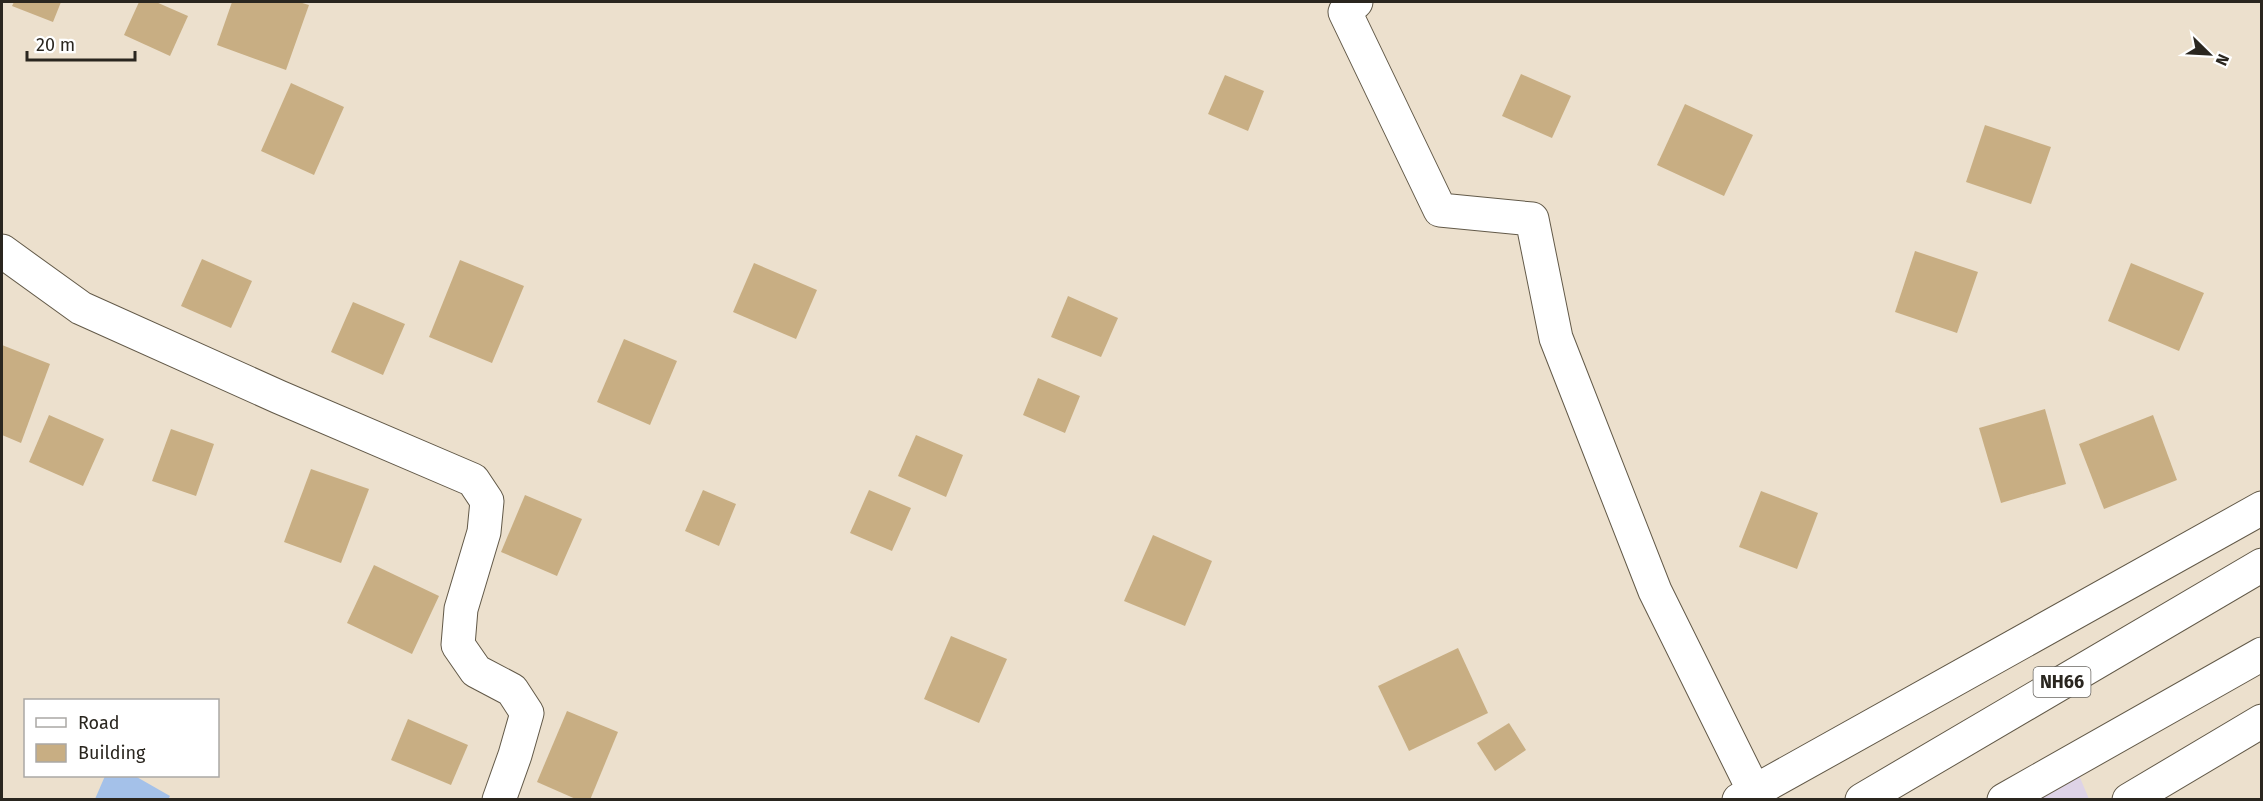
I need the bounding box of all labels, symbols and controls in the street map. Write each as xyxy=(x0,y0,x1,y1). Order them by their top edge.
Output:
scale bar xyxy=(27,24,135,62)
north arrow xyxy=(2179,24,2239,84)
text: 20 m xyxy=(36,34,75,56)
text: N xyxy=(2211,51,2233,69)
road number: NH66 xyxy=(2034,667,2090,697)
legend xyxy=(24,699,219,777)
text: Road xyxy=(78,712,120,734)
text: Building xyxy=(78,742,146,764)

